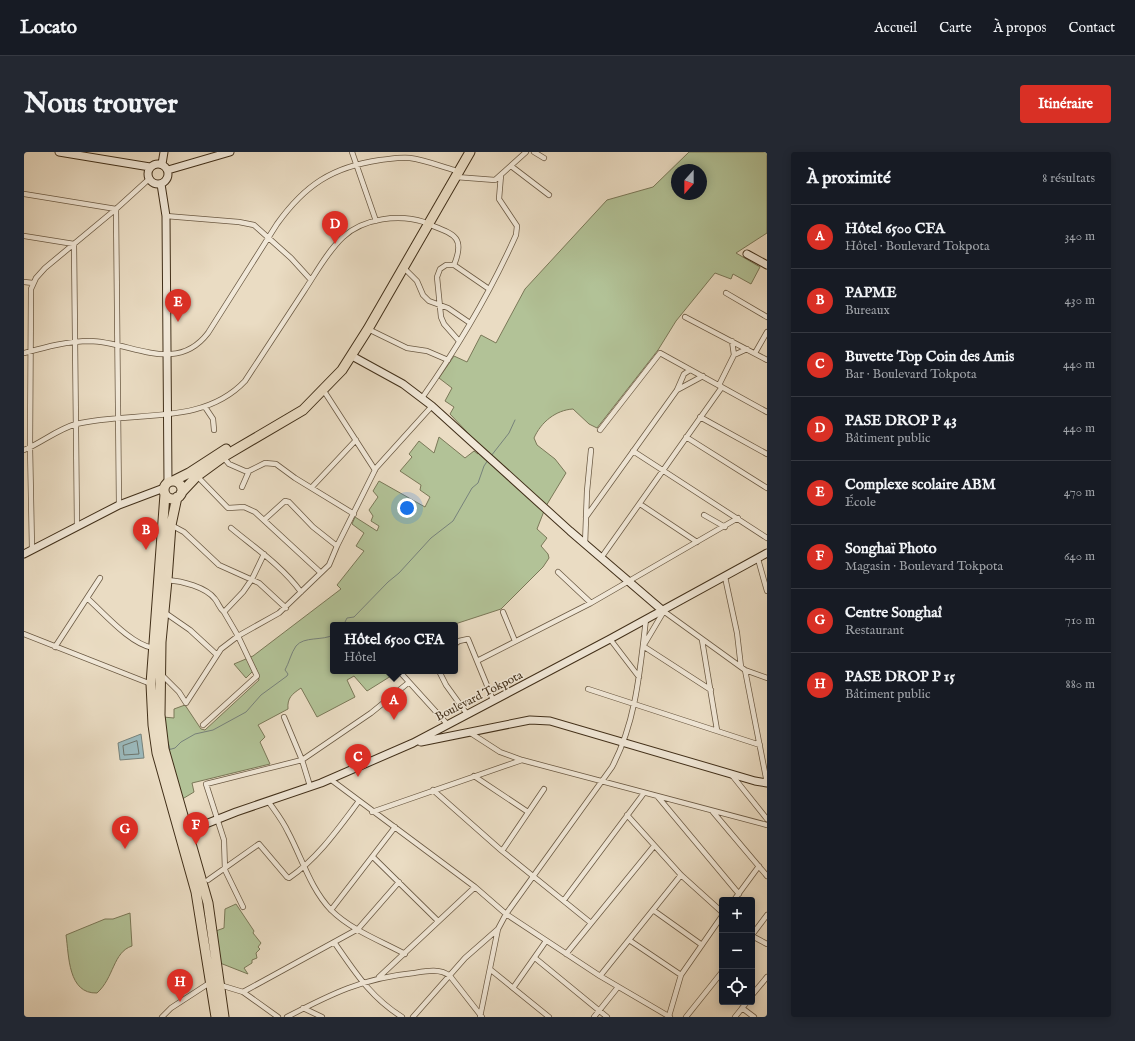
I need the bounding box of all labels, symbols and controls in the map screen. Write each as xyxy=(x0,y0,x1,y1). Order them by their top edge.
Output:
text: Locato xyxy=(20,16,77,40)
text: Accueil xyxy=(874,19,917,37)
text: Carte xyxy=(939,19,972,37)
text: À propos xyxy=(994,19,1046,37)
text: Contact xyxy=(1068,19,1115,37)
button: Itinéraire xyxy=(1020,85,1111,123)
text: Nous trouver xyxy=(24,87,178,122)
north arrow xyxy=(671,164,707,200)
text: À proximité xyxy=(807,168,891,189)
text: 8 résultats xyxy=(1042,170,1095,187)
pin: D xyxy=(322,211,348,244)
text: Hôtel 6500 CFA xyxy=(845,219,945,238)
text: A xyxy=(816,228,824,245)
text: 340 m xyxy=(1065,228,1095,245)
text: Hôtel · Boulevard Tokpota xyxy=(845,238,990,255)
text: PAPME xyxy=(845,283,897,302)
pin: E xyxy=(165,289,191,322)
text: B xyxy=(816,292,824,309)
text: 430 m xyxy=(1065,292,1095,309)
text: Bureaux xyxy=(845,302,890,319)
text: Buvette Top Coin des Amis xyxy=(845,347,1014,366)
text: C xyxy=(815,356,825,373)
text: 440 m xyxy=(1063,356,1095,373)
text: Bar · Boulevard Tokpota xyxy=(845,366,977,383)
text: PASE DROP P 43 xyxy=(845,411,957,430)
text: D xyxy=(815,420,825,437)
text: 440 m xyxy=(1063,420,1095,437)
text: Bâtiment public xyxy=(845,430,931,447)
text: Complexe scolaire ABM xyxy=(845,475,996,494)
text: E xyxy=(815,484,825,501)
text: 470 m xyxy=(1064,484,1095,501)
text: École xyxy=(845,494,876,511)
your location xyxy=(397,498,417,518)
pin: B xyxy=(133,517,159,550)
text: Songhaï Photo xyxy=(845,539,936,558)
text: F xyxy=(816,548,824,565)
text: 640 m xyxy=(1064,548,1095,565)
text: Magasin · Boulevard Tokpota xyxy=(845,558,1003,575)
text: Centre Songhaî xyxy=(845,603,942,622)
text: G xyxy=(815,612,825,629)
text: 710 m xyxy=(1065,612,1095,629)
popup xyxy=(330,622,458,674)
text: Restaurant xyxy=(845,622,904,639)
text: Hôtel 6500 CFA xyxy=(344,630,444,649)
text: Hôtel xyxy=(344,649,376,666)
street label: Boulevard Tokpota xyxy=(433,667,526,725)
text: PASE DROP P 15 xyxy=(845,667,955,686)
text: H xyxy=(814,676,826,693)
text: 880 m xyxy=(1066,676,1095,693)
text: Bâtiment public xyxy=(845,686,931,703)
pin: A xyxy=(381,687,407,720)
pin: C xyxy=(345,744,371,777)
pin: F xyxy=(183,812,209,845)
pin: G xyxy=(112,816,138,849)
map controls xyxy=(719,897,755,1005)
button: + xyxy=(719,897,755,933)
button: − xyxy=(719,933,755,969)
pin: H xyxy=(167,969,193,1002)
button: locate xyxy=(719,969,755,1005)

